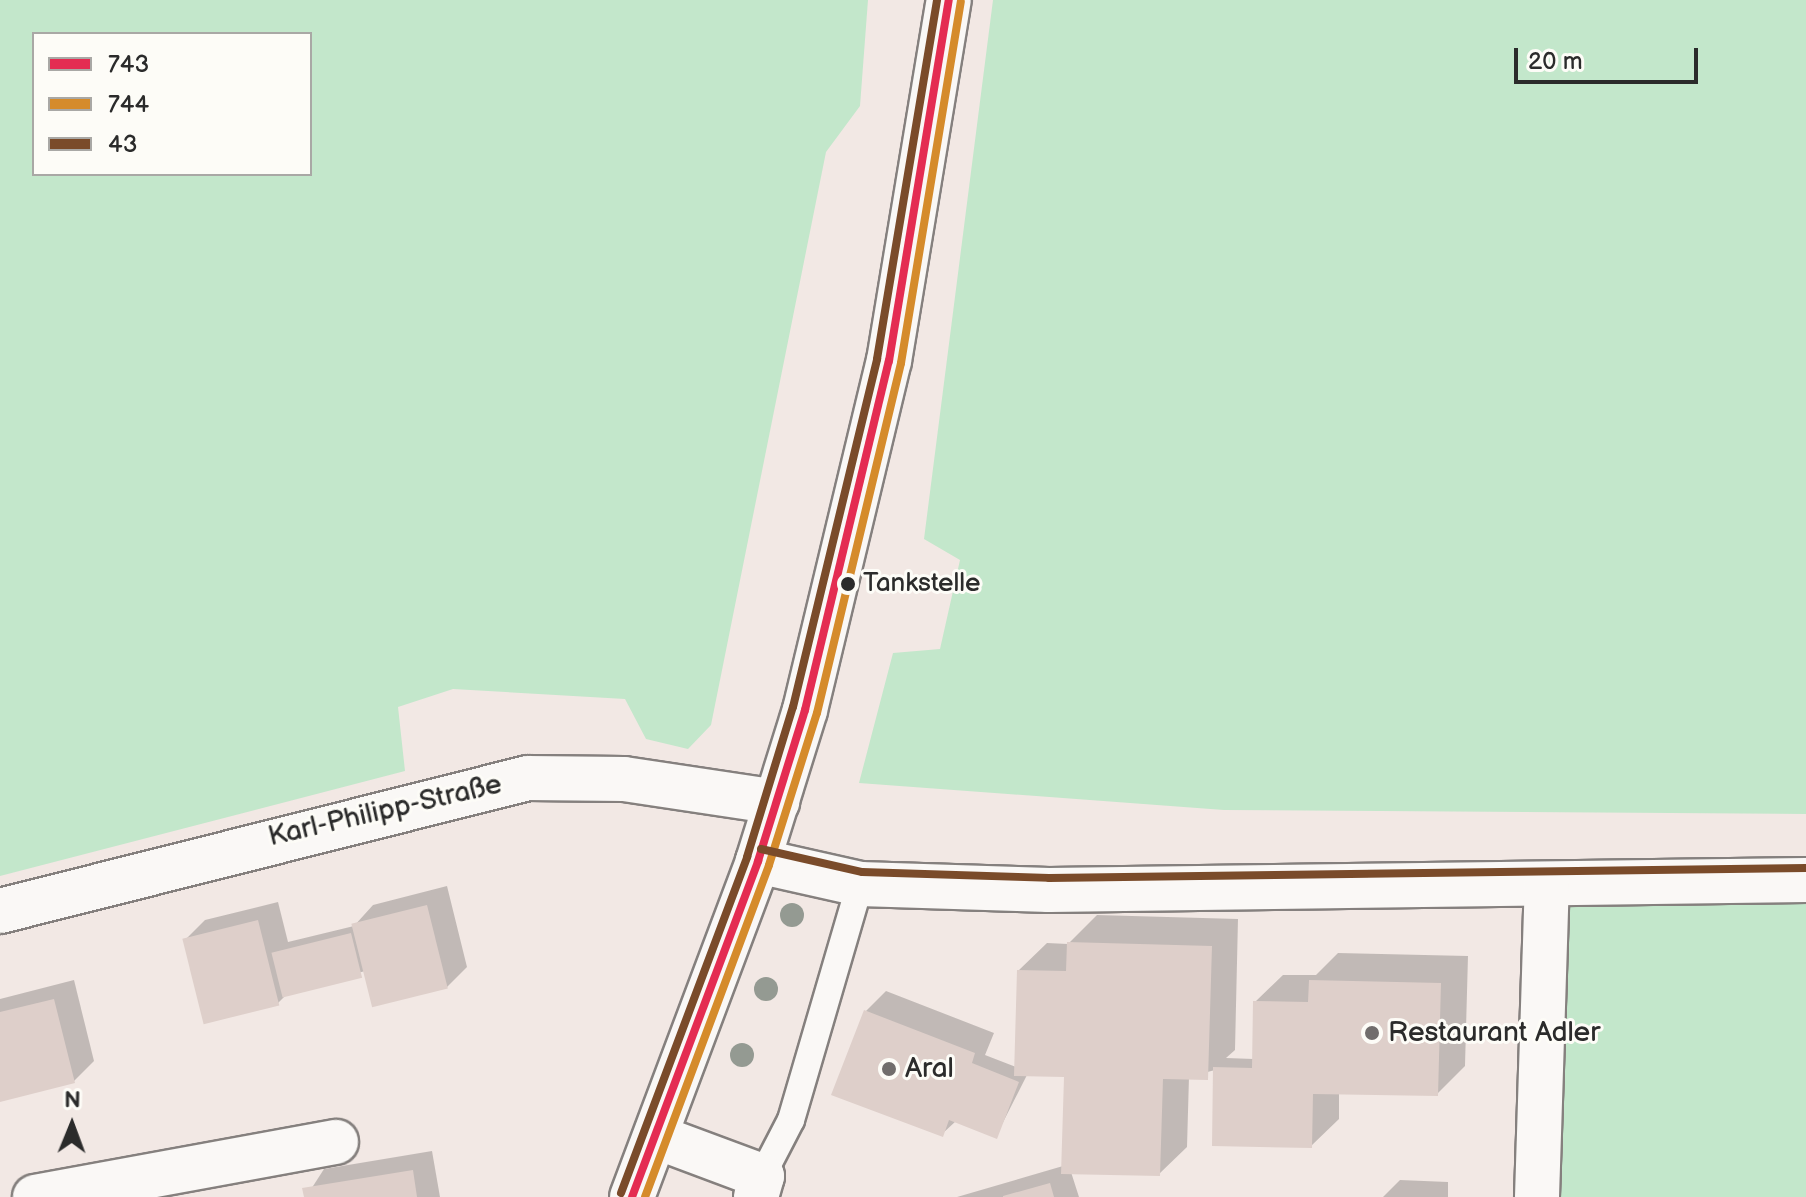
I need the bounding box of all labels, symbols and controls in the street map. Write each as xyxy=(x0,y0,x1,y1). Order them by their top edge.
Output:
legend xyxy=(32,32,312,176)
scale bar xyxy=(1518,32,1702,82)
text: 20 m xyxy=(1528,47,1583,76)
text: 743 xyxy=(108,50,149,79)
text: 744 xyxy=(108,90,149,119)
text: 43 xyxy=(108,130,137,159)
place label: Tankstelle xyxy=(863,568,980,600)
marker: Tankstelle xyxy=(840,576,856,592)
street label: Karl-Philipp-Straße xyxy=(265,768,505,854)
place label: Restaurant Adler xyxy=(1388,1016,1600,1050)
marker: Restaurant Adler xyxy=(1363,1024,1381,1042)
place label: Aral xyxy=(905,1052,954,1086)
marker: Aral xyxy=(880,1060,898,1078)
north arrow xyxy=(32,1085,112,1165)
text: N xyxy=(64,1087,81,1114)

